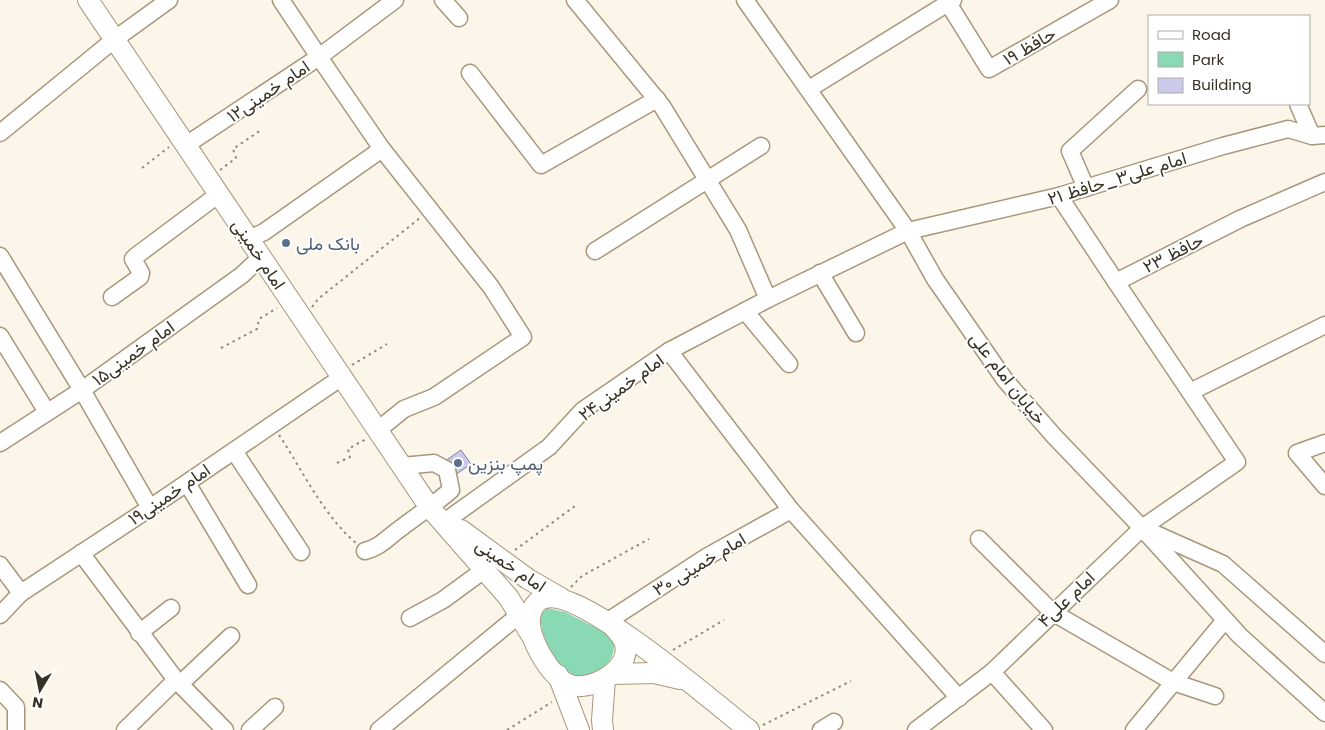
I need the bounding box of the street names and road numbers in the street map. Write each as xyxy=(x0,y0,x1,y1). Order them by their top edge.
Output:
street label: حافظ ۱۹ xyxy=(998,21,1060,71)
street label: امام خمینی۱۲ xyxy=(222,54,314,128)
street label: امام علی۳_حافظ ۲۱ xyxy=(1044,145,1190,211)
street label: امام خمینی xyxy=(226,214,292,294)
street label: حافظ ۲۳ xyxy=(1138,227,1208,279)
street label: امام خمینی۱۵ xyxy=(87,315,179,391)
street label: خیابان امام علی xyxy=(964,327,1052,429)
street label: امام خمینی۲۴ xyxy=(573,347,669,427)
street label: امام خمینی۱۹ xyxy=(123,457,215,531)
street label: امام خمینی ۳۰ xyxy=(648,526,750,602)
street label: امام خمینی xyxy=(471,532,551,598)
street label: امام علی۴ xyxy=(1032,565,1100,633)

